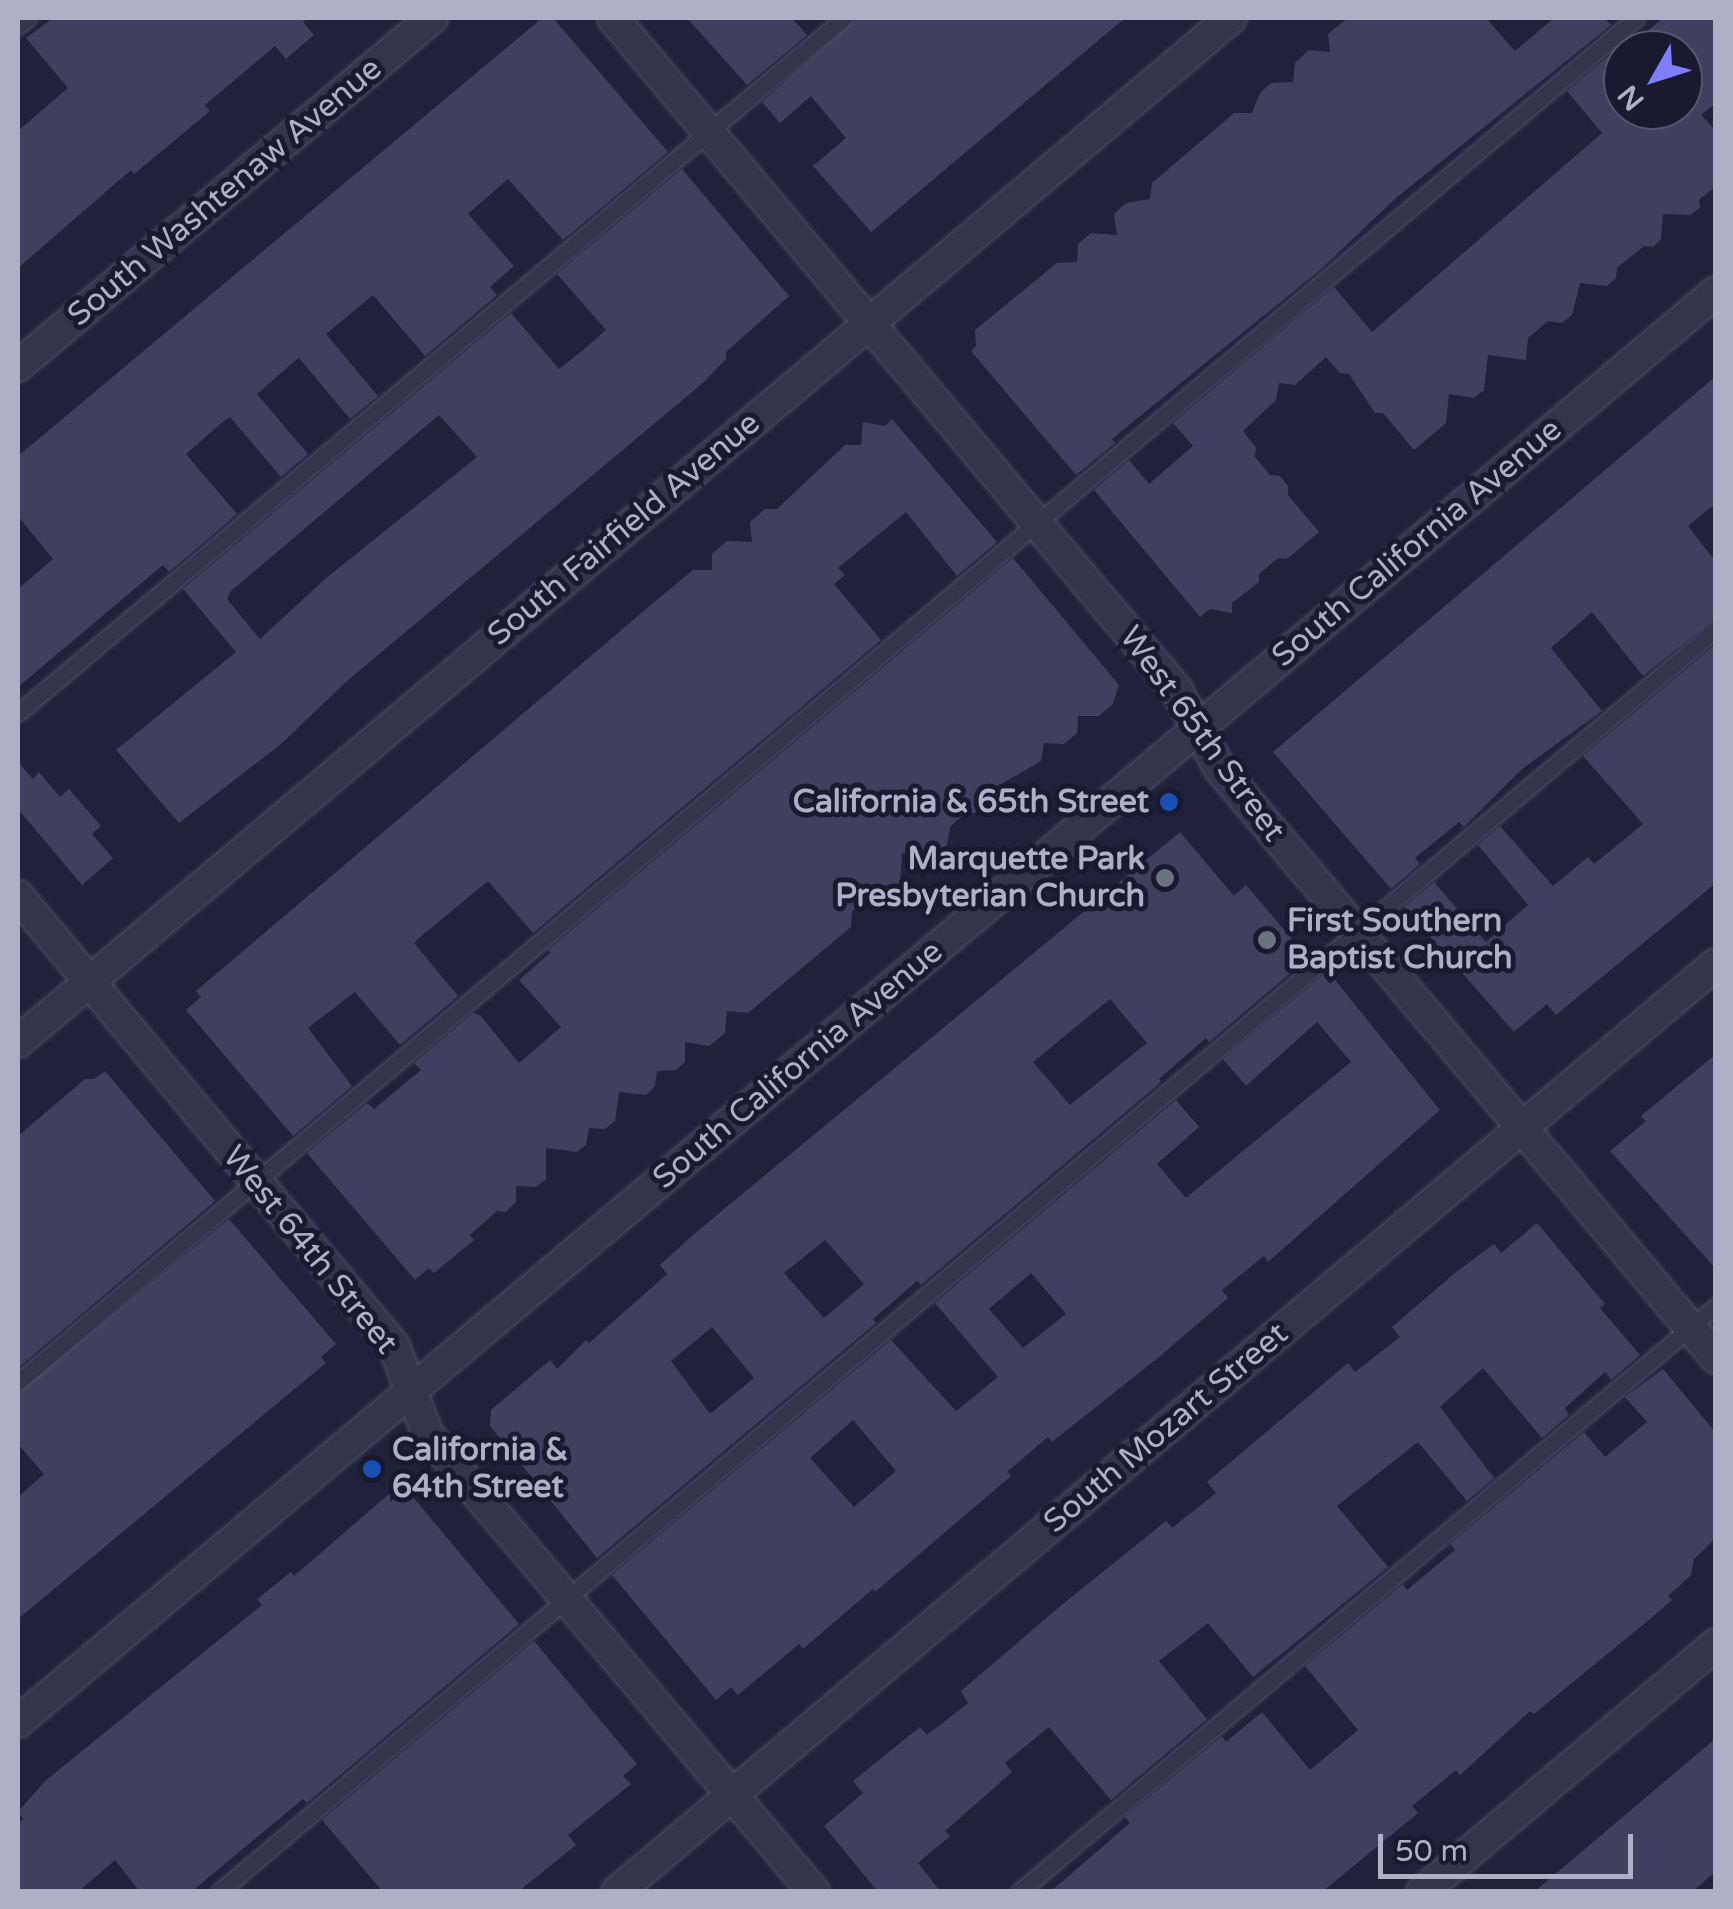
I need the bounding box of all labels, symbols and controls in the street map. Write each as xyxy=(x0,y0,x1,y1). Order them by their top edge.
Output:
north arrow xyxy=(1603,30,1703,130)
street label: South Washtenaw Avenue xyxy=(60,49,390,335)
text: N xyxy=(1611,78,1652,117)
street label: South Fairfield Avenue xyxy=(480,404,768,654)
street label: South California Avenue xyxy=(1264,411,1570,675)
street label: West 65th Street xyxy=(1111,619,1293,849)
place label: California & 65th Street xyxy=(793,783,1149,821)
marker: California & 65th Street xyxy=(1158,791,1180,813)
place label: Marquette Park Presbyterian Church xyxy=(835,841,1145,916)
marker: Marquette Park Presbyterian Church xyxy=(1154,867,1176,889)
place label: First Southern Baptist Church xyxy=(1287,903,1513,978)
marker: First Southern Baptist Church xyxy=(1256,929,1278,951)
street label: South California Avenue xyxy=(645,933,951,1197)
street label: West 64th Street xyxy=(214,1138,406,1362)
street label: South Mozart Street xyxy=(1036,1315,1296,1541)
place label: California & 64th Street xyxy=(392,1432,568,1507)
marker: California & 64th Street xyxy=(361,1458,383,1480)
scale bar xyxy=(1383,1814,1638,1876)
text: 50 m xyxy=(1395,1833,1468,1870)

